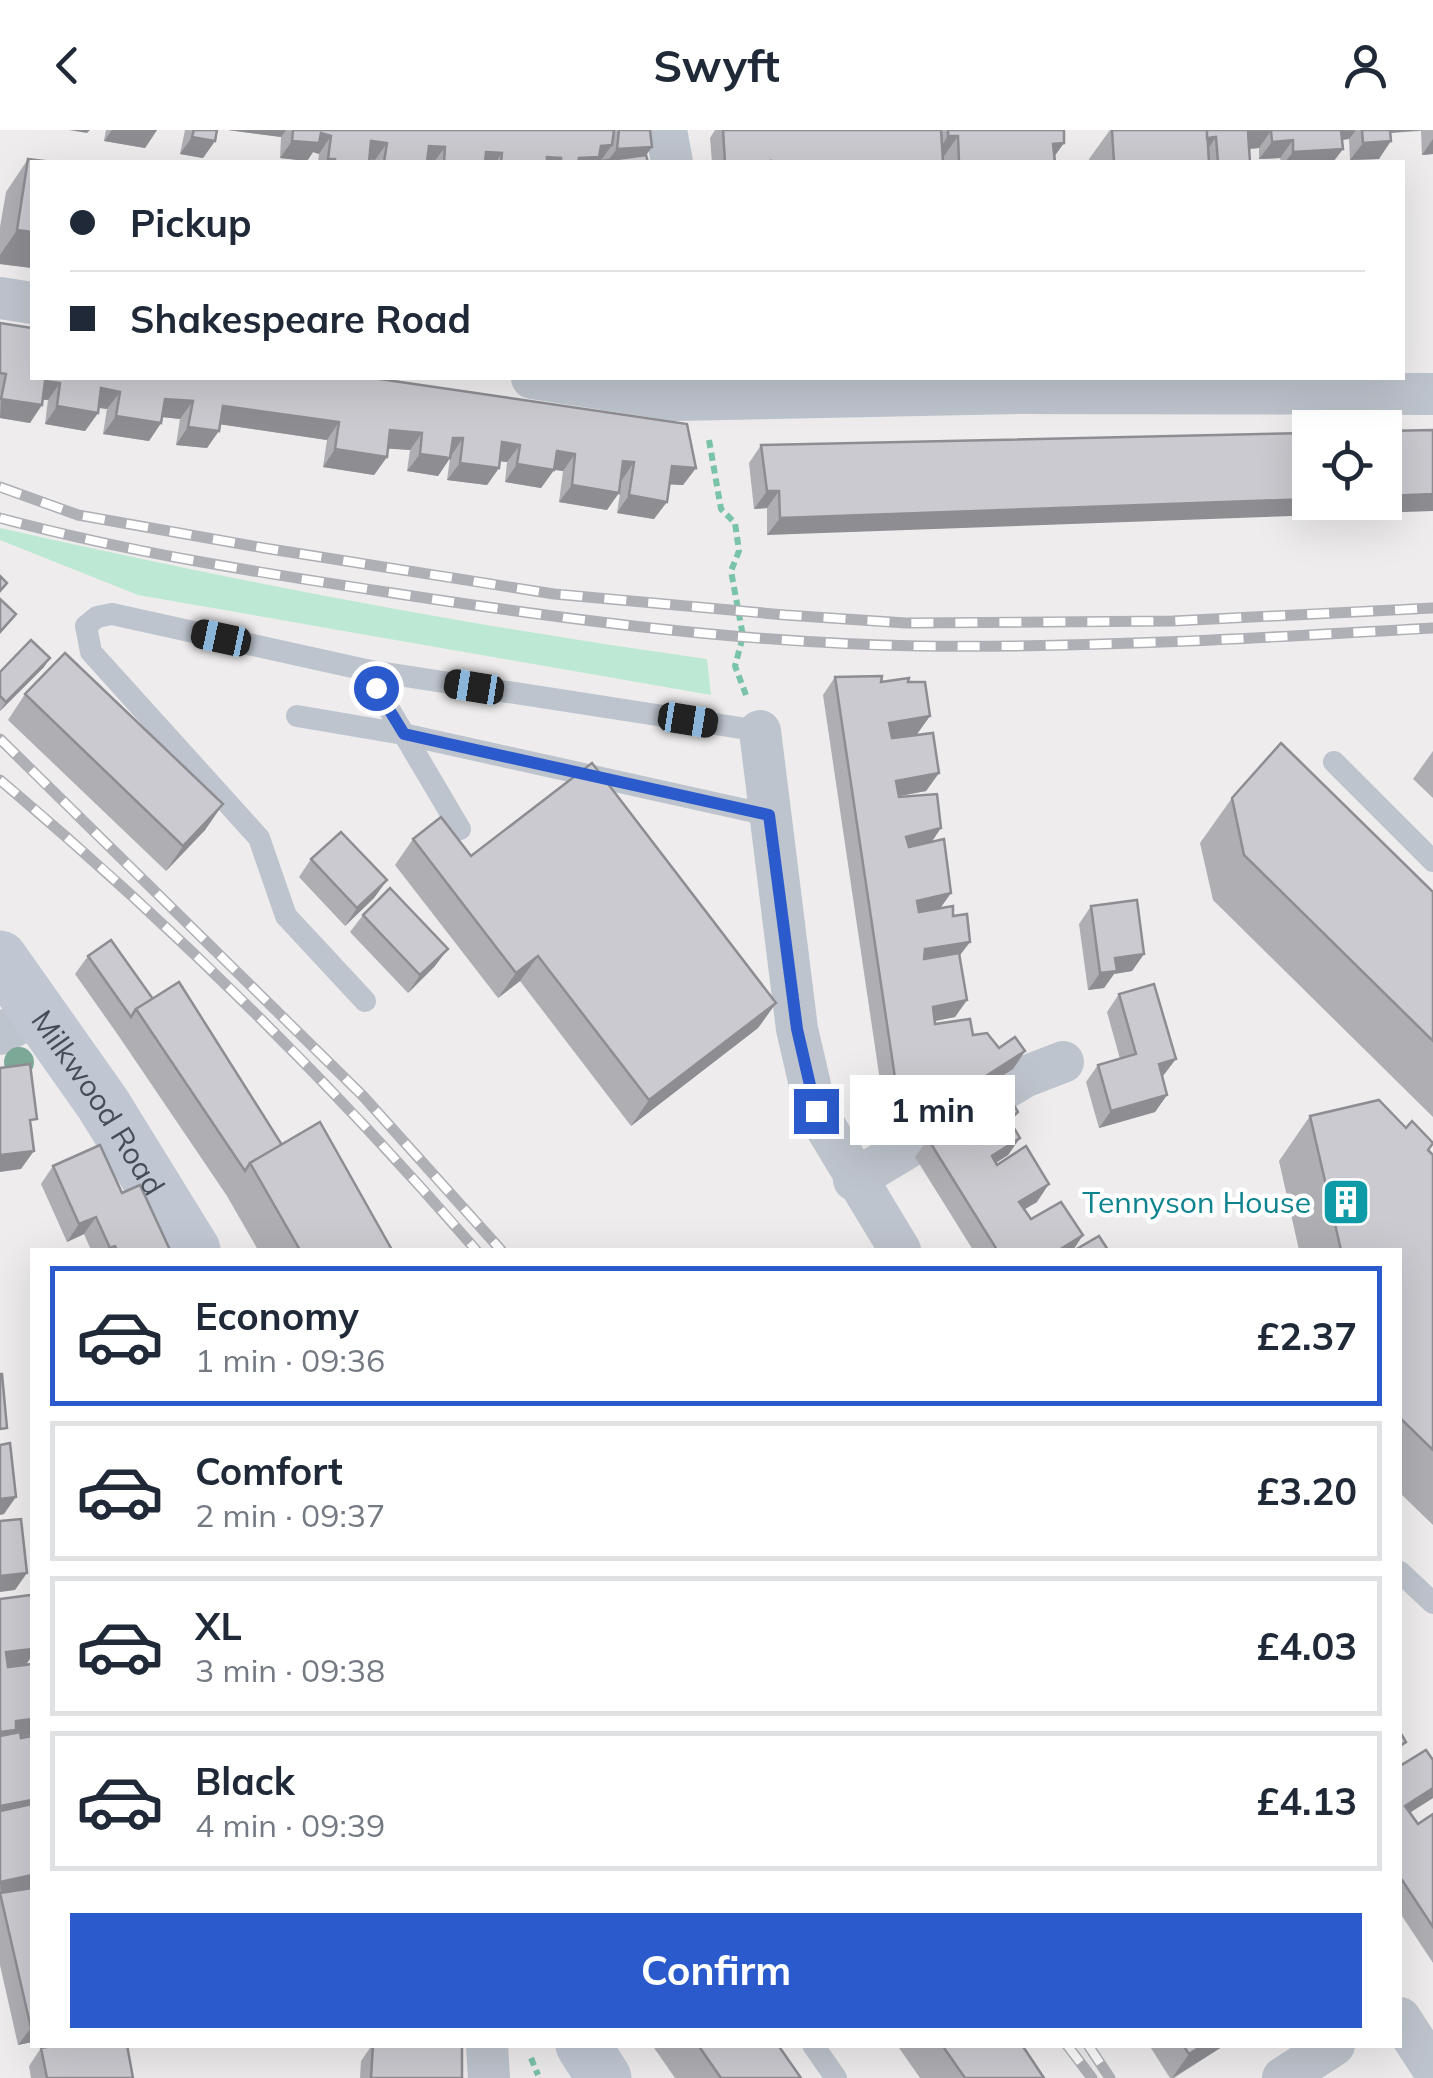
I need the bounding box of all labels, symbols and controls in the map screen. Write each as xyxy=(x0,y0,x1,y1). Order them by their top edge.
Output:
text: Swyft xyxy=(653,37,780,93)
icon: back xyxy=(40,38,95,93)
icon: person xyxy=(1338,38,1393,93)
text: Pickup xyxy=(130,199,252,247)
text: Shakespeare Road xyxy=(130,295,471,343)
map controls xyxy=(1292,410,1402,520)
button: locate xyxy=(1292,410,1402,520)
car xyxy=(189,617,253,659)
route start xyxy=(354,666,399,711)
car xyxy=(442,667,506,707)
car xyxy=(656,700,720,740)
street label: Milkwood Road xyxy=(24,1002,174,1202)
callout: 1 min xyxy=(851,1076,1016,1146)
route end xyxy=(794,1089,839,1134)
text: 1 min xyxy=(890,1090,975,1130)
building icon: Tennyson House xyxy=(1320,1176,1372,1228)
place label: Tennyson House xyxy=(1082,1183,1311,1221)
icon: car xyxy=(75,1291,165,1381)
text: Economy xyxy=(195,1292,359,1340)
text: £2.37 xyxy=(1256,1312,1357,1360)
text: 1 min · 09:36 xyxy=(195,1340,385,1380)
icon: car xyxy=(75,1446,165,1536)
text: Comfort xyxy=(195,1447,343,1495)
text: £3.20 xyxy=(1256,1467,1357,1515)
text: 2 min · 09:37 xyxy=(195,1495,385,1535)
icon: car xyxy=(75,1601,165,1691)
text: XL xyxy=(195,1602,242,1650)
text: £4.03 xyxy=(1256,1622,1357,1670)
text: 3 min · 09:38 xyxy=(195,1650,385,1690)
icon: car xyxy=(75,1756,165,1846)
text: Black xyxy=(195,1757,295,1805)
text: £4.13 xyxy=(1256,1777,1357,1825)
text: 4 min · 09:39 xyxy=(195,1805,385,1845)
button: Confirm xyxy=(70,1913,1362,2028)

